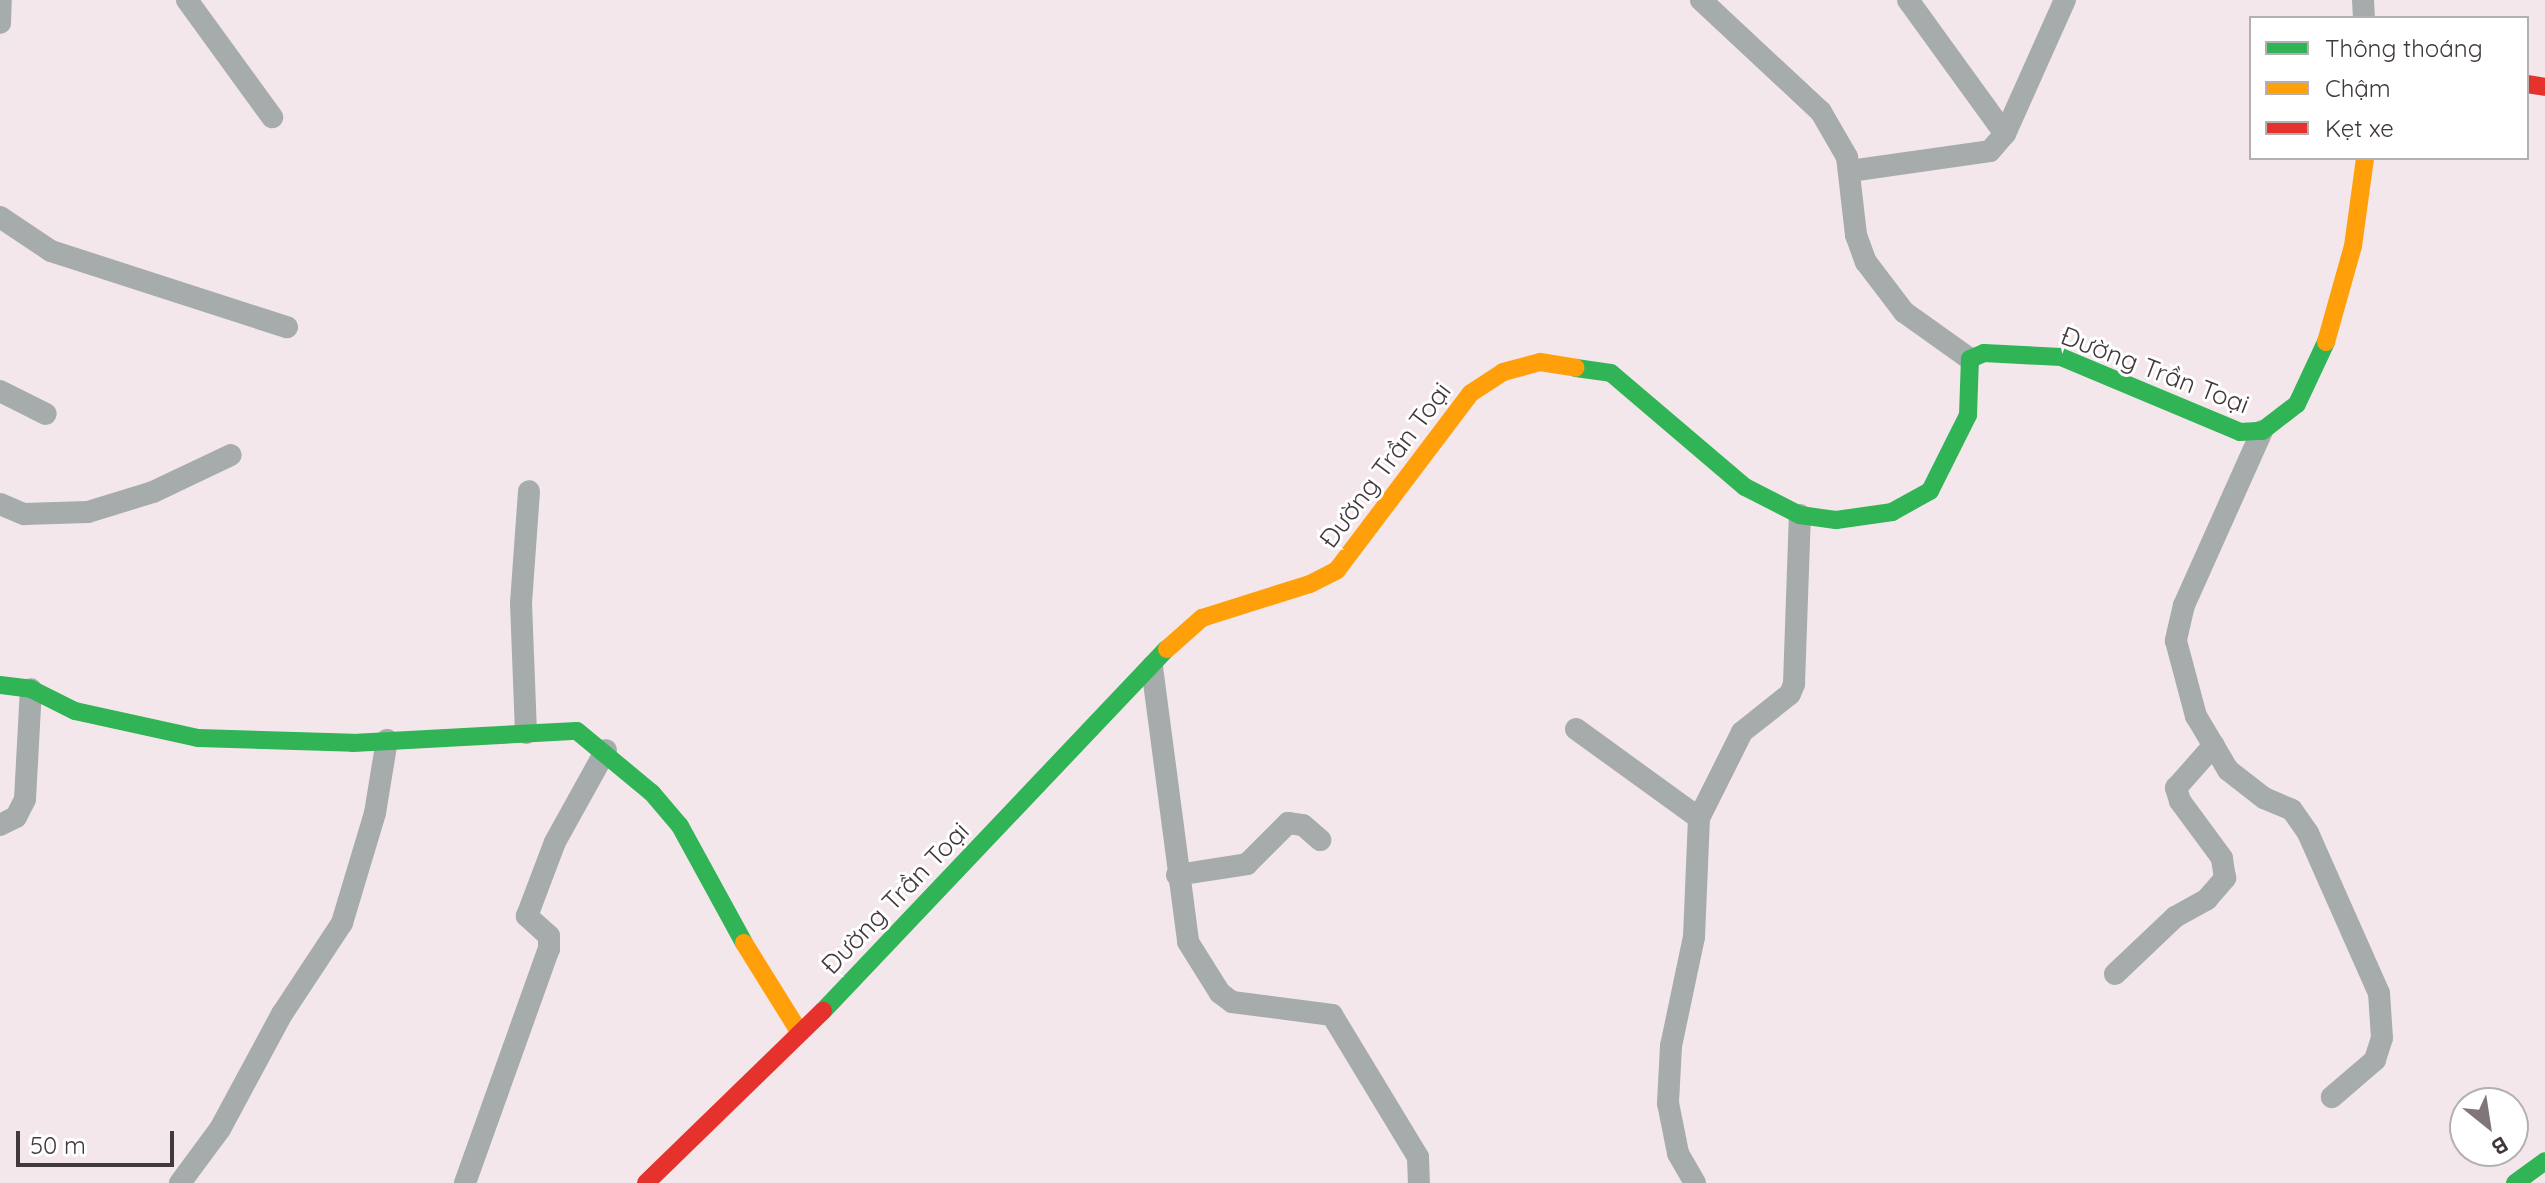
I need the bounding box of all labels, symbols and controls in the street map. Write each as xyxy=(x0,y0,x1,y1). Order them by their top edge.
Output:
legend xyxy=(2249,16,2529,160)
text: Thông thoáng xyxy=(2325,33,2483,63)
text: Chậm xyxy=(2325,73,2391,103)
text: Kẹt xe xyxy=(2325,113,2394,143)
street label: Đường Trần Toại xyxy=(2057,320,2253,420)
street label: Đường Trần Toại xyxy=(1313,376,1457,554)
street label: Đường Trần Toại xyxy=(815,816,975,980)
north arrow xyxy=(2449,1087,2529,1167)
scale bar xyxy=(20,1115,178,1165)
text: 50 m xyxy=(30,1130,86,1160)
text: B xyxy=(2487,1130,2513,1162)

